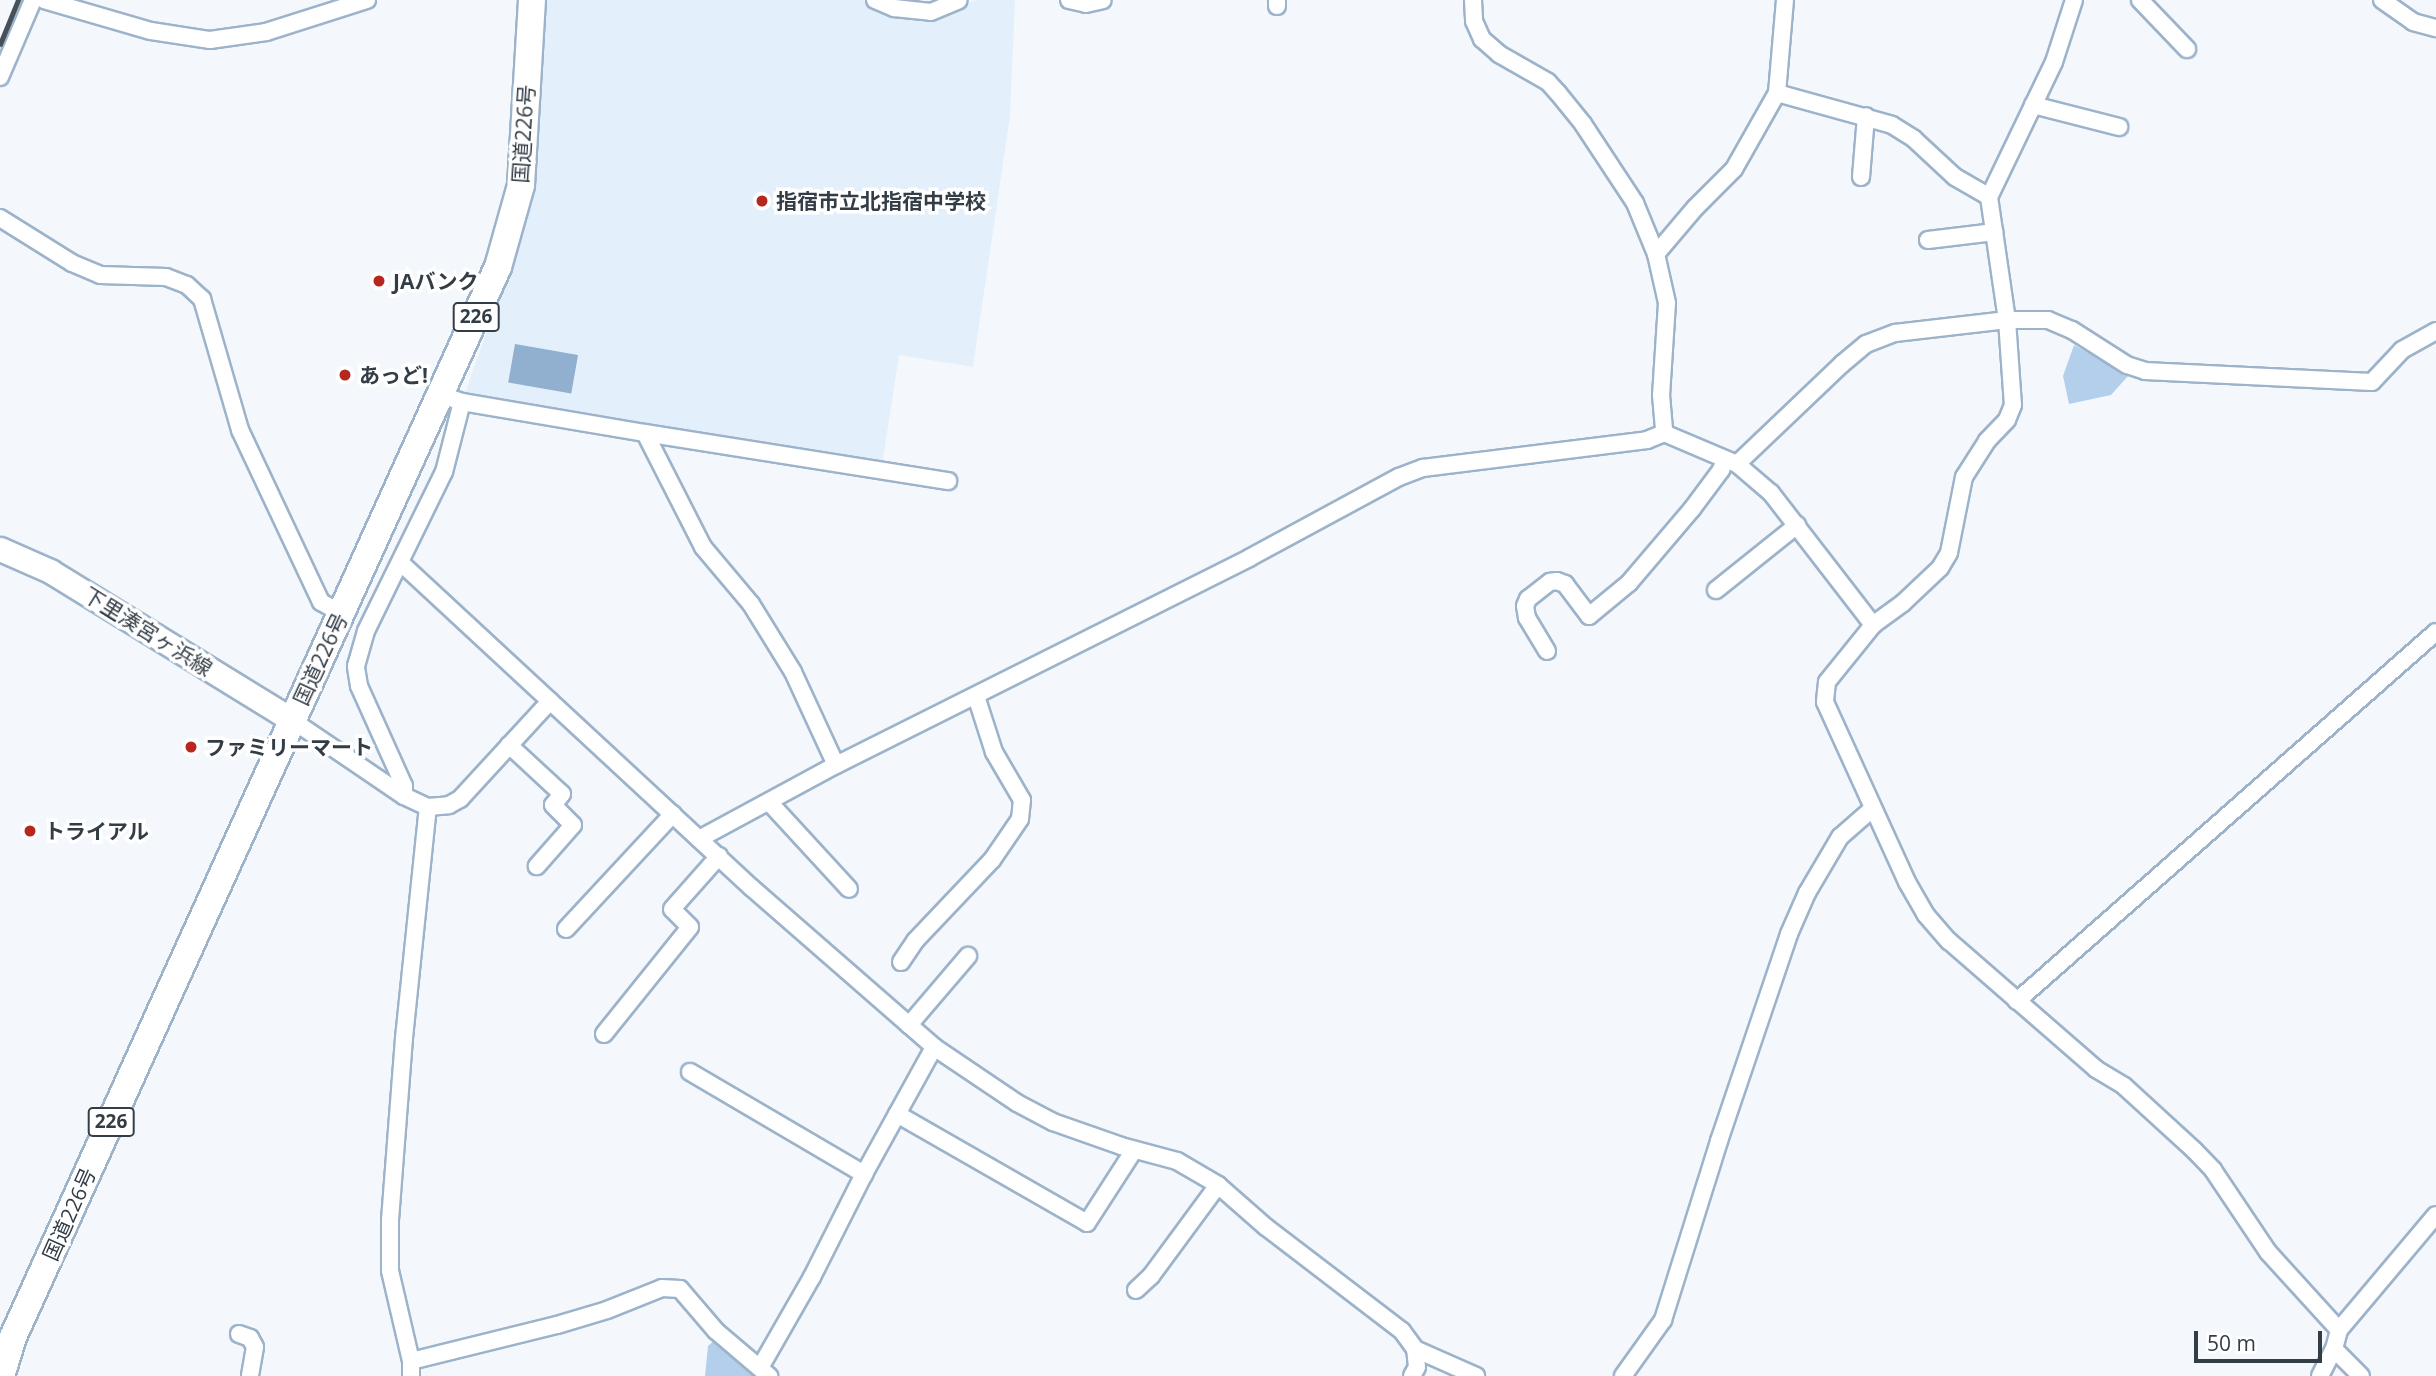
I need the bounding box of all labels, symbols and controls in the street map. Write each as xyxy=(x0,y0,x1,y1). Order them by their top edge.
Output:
street label: 国道226号 xyxy=(507,84,539,184)
place label: 指宿市立北指宿中学校 xyxy=(776,188,986,214)
marker: 指宿市立北指宿中学校 xyxy=(754,193,770,209)
place label: JAバンク xyxy=(393,268,477,294)
marker: JAバンク xyxy=(371,273,387,289)
road number: 226 xyxy=(452,302,500,332)
place label: あっど! xyxy=(359,362,428,388)
marker: あっど! xyxy=(337,367,353,383)
street label: 下里湊宮ヶ浜線 xyxy=(79,581,217,681)
street label: 国道226号 xyxy=(288,609,352,709)
place label: ファミリーマート xyxy=(205,734,373,760)
marker: ファミリーマート xyxy=(183,739,199,755)
place label: トライアル xyxy=(44,818,149,844)
marker: トライアル xyxy=(22,823,38,839)
road number: 226 xyxy=(86,1106,136,1138)
street label: 国道226号 xyxy=(37,1164,101,1264)
scale bar xyxy=(2198,1316,2326,1360)
text: 50 m xyxy=(2207,1329,2256,1357)

